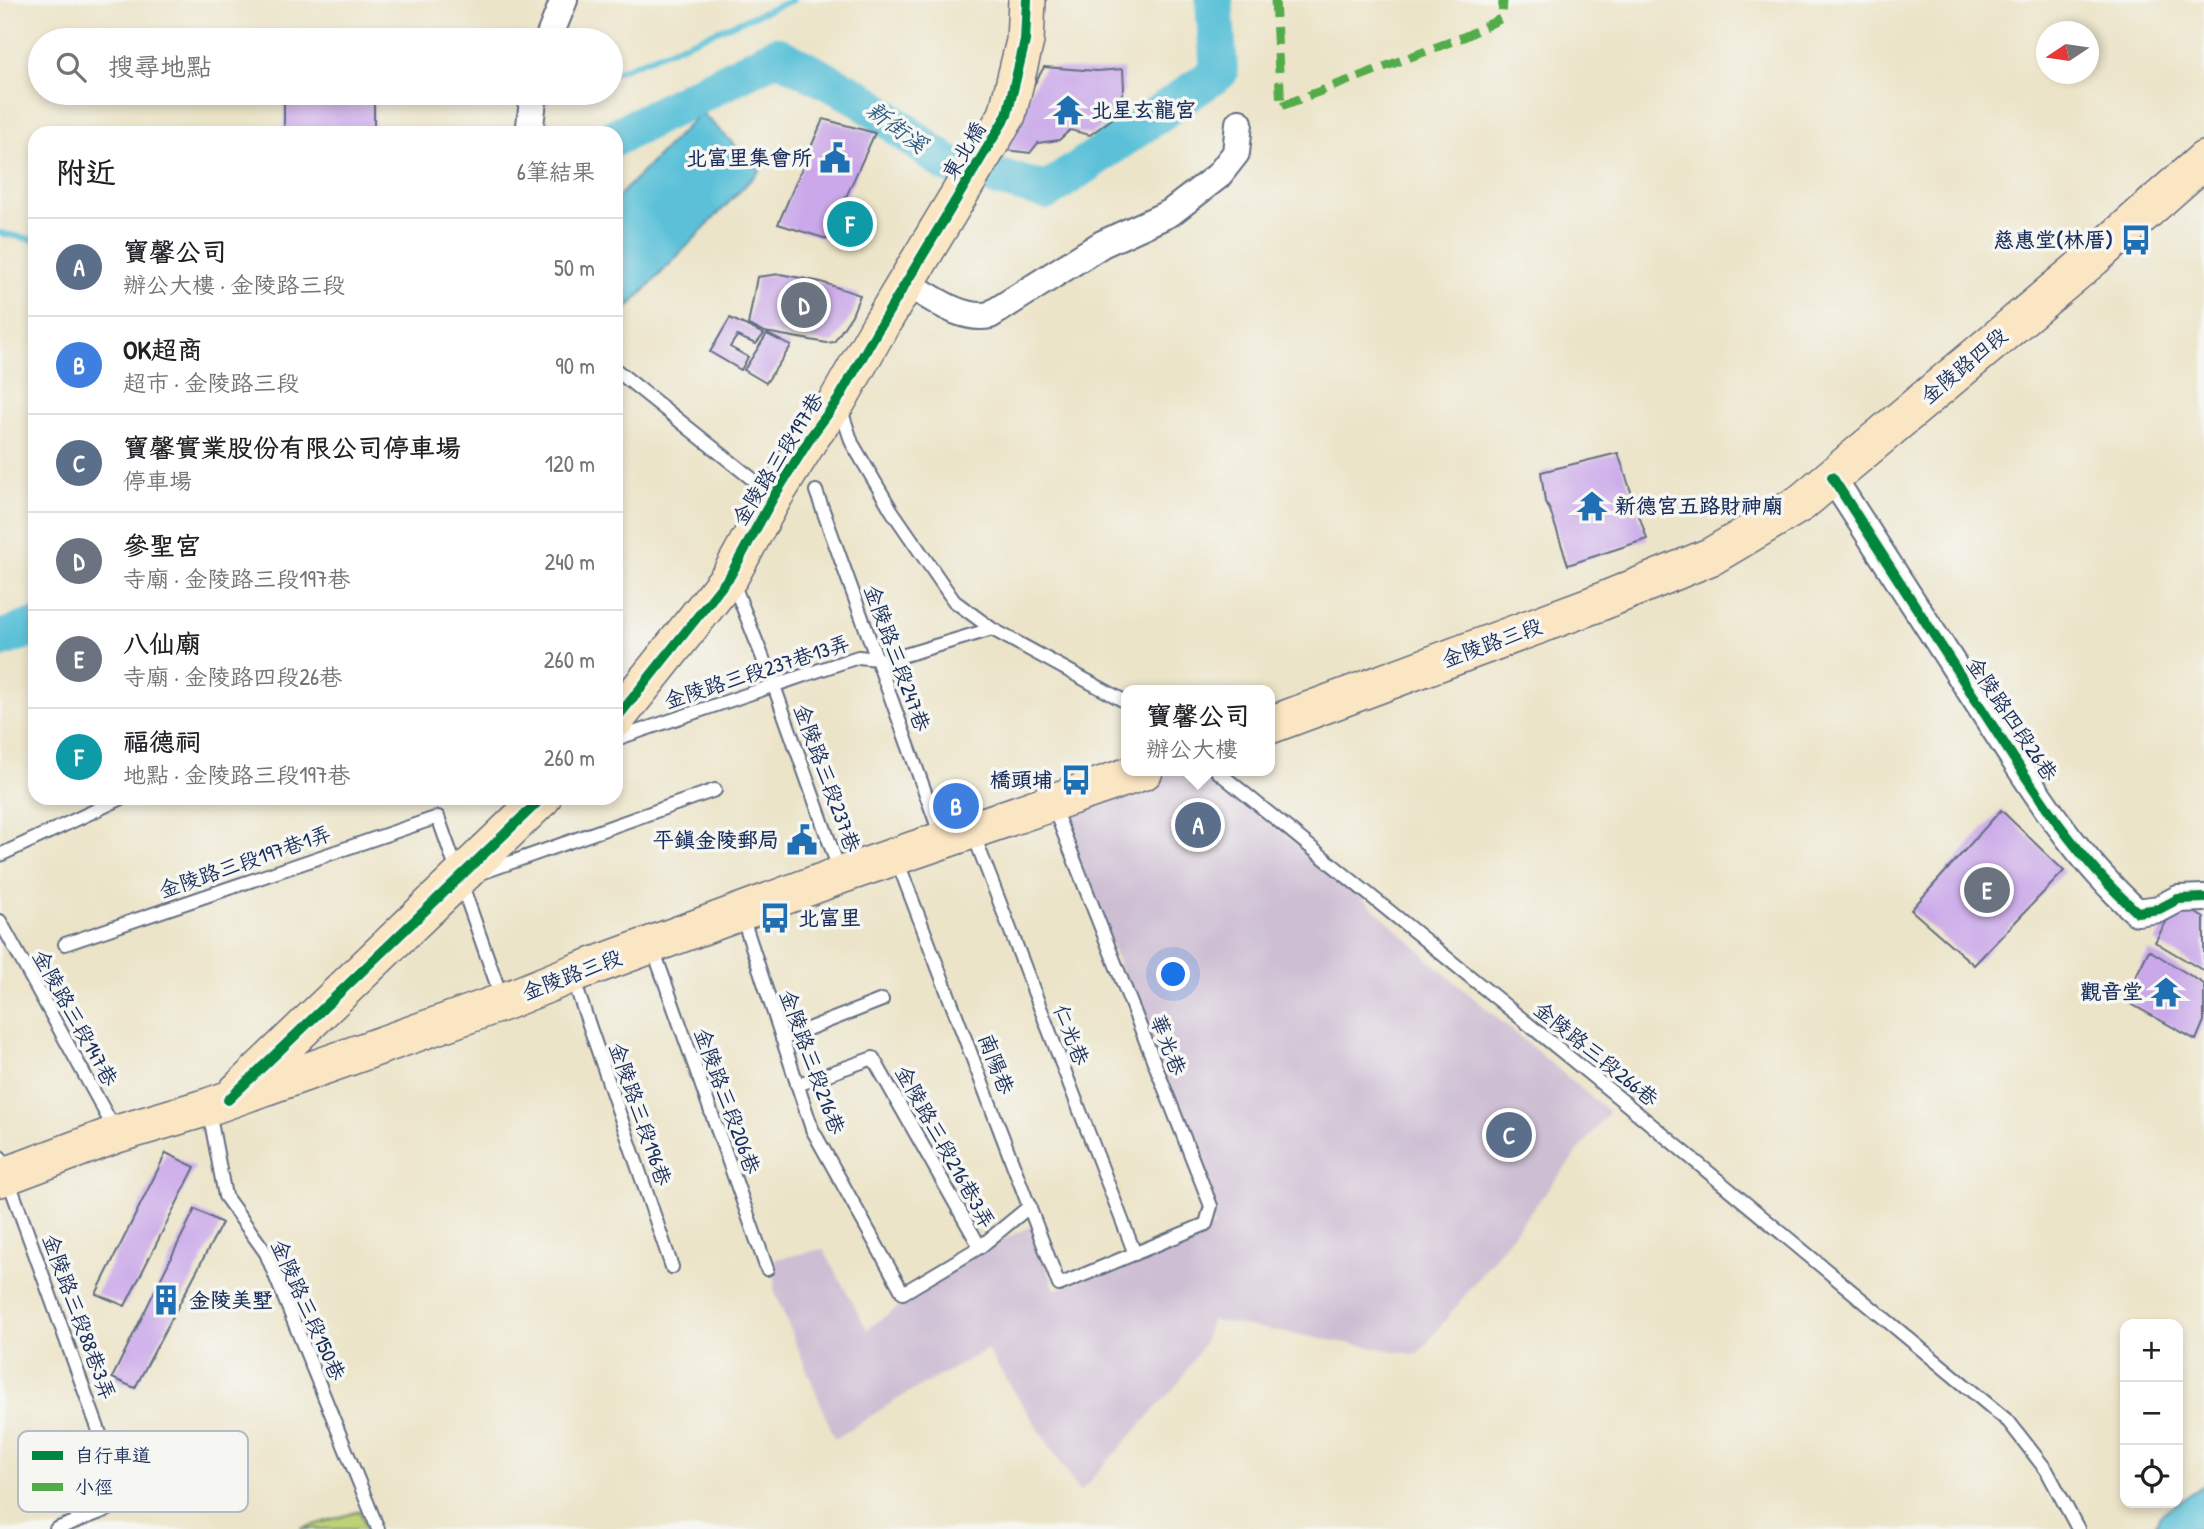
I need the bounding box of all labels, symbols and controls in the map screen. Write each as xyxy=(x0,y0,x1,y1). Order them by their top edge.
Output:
north arrow xyxy=(2036,21,2099,84)
search box xyxy=(28,28,623,105)
icon: search xyxy=(52,48,90,86)
text: 搜尋地點 xyxy=(108,49,212,84)
water label: 新街溪 xyxy=(860,93,936,161)
temple icon: 北星玄龍宮 xyxy=(1051,93,1085,127)
place label: 北星玄龍宮 xyxy=(1091,95,1196,124)
street label: 東北橋 xyxy=(935,116,992,185)
public building icon: 北富里集會所 xyxy=(818,141,852,175)
place label: 北富里集會所 xyxy=(686,143,812,172)
text: 附近 xyxy=(56,152,116,192)
text: 6筆結果 xyxy=(517,156,595,187)
pin: F xyxy=(827,198,873,250)
bus stop icon: 慈惠堂(林厝) xyxy=(2119,223,2153,257)
place label: 慈惠堂(林厝) xyxy=(1993,225,2113,254)
text: 寶馨公司 xyxy=(123,234,227,269)
text: A xyxy=(73,252,85,283)
text: 50 m xyxy=(554,252,595,283)
text: 辦公大樓 · 金陵路三段 xyxy=(123,269,345,300)
pin: D xyxy=(781,279,827,331)
street label: 金陵路四段 xyxy=(1914,321,2013,410)
text: OK超商 xyxy=(123,332,203,367)
text: B xyxy=(73,350,85,381)
text: 90 m xyxy=(555,350,595,381)
text: 超市 · 金陵路三段 xyxy=(123,367,299,398)
street label: 金陵路三段197巷 xyxy=(725,387,830,531)
text: 寶馨實業股份有限公司停車場 xyxy=(123,430,461,465)
text: C xyxy=(73,448,85,479)
text: 120 m xyxy=(545,448,595,479)
text: 停車場 xyxy=(123,465,192,496)
temple icon: 新德宮五路財神廟 xyxy=(1575,489,1609,523)
place label: 新德宮五路財神廟 xyxy=(1615,491,1783,520)
text: 參聖宮 xyxy=(123,528,201,563)
text: D xyxy=(74,546,84,577)
text: 240 m xyxy=(544,546,595,577)
text: 寺廟 · 金陵路三段197巷 xyxy=(123,563,350,594)
street label: 金陵路三段247巷 xyxy=(857,580,937,735)
street label: 金陵路三段 xyxy=(1438,611,1546,674)
text: 八仙廟 xyxy=(123,626,201,661)
street label: 金陵路三段237巷13弄 xyxy=(660,628,853,715)
text: E xyxy=(74,644,84,675)
text: 260 m xyxy=(544,644,595,675)
street label: 金陵路四段26巷 xyxy=(1960,651,2065,787)
text: 寺廟 · 金陵路四段26巷 xyxy=(123,661,342,692)
popup xyxy=(1121,685,1275,776)
text: 寶馨公司 xyxy=(1146,698,1250,733)
street label: 金陵路三段237巷 xyxy=(787,700,868,856)
text: 福德祠 xyxy=(123,724,201,759)
text: 辦公大樓 xyxy=(1146,733,1238,764)
text: F xyxy=(75,742,83,773)
text: 260 m xyxy=(544,742,595,773)
text: 地點 · 金陵路三段197巷 xyxy=(123,759,350,790)
bus stop icon: 橋頭埔 xyxy=(1059,763,1093,797)
place label: 橋頭埔 xyxy=(990,765,1053,794)
pin: B xyxy=(933,780,979,832)
pin: A xyxy=(1175,799,1221,851)
street label: 金陵路三段197巷1弄 xyxy=(155,818,335,905)
public building icon: 平鎮金陵郵局 xyxy=(785,823,819,857)
place label: 平鎮金陵郵局 xyxy=(653,825,779,854)
pin: E xyxy=(1964,864,2010,916)
bus stop icon: 北富里 xyxy=(758,901,792,935)
place label: 北富里 xyxy=(798,903,861,932)
street label: 金陵路三段 xyxy=(518,942,626,1007)
street label: 金陵路三段147巷 xyxy=(26,944,125,1091)
your location xyxy=(1156,957,1190,991)
temple icon: 觀音堂 xyxy=(2149,975,2183,1009)
place label: 觀音堂 xyxy=(2080,977,2143,1006)
street label: 金陵路三段216巷 xyxy=(773,986,852,1138)
street label: 金陵路三段266巷 xyxy=(1528,994,1665,1113)
street label: 仁光巷 xyxy=(1047,1000,1096,1069)
street label: 華光巷 xyxy=(1144,1010,1193,1079)
street label: 金陵路三段206巷 xyxy=(688,1024,767,1178)
street label: 南陽巷 xyxy=(972,1029,1021,1098)
street label: 金陵路三段196巷 xyxy=(602,1038,679,1189)
street label: 金陵路三段216巷3弄 xyxy=(889,1060,1002,1233)
pin: C xyxy=(1486,1109,1532,1161)
street label: 金陵路三段88巷3弄 xyxy=(36,1230,123,1404)
street label: 金陵路三段150巷 xyxy=(264,1235,353,1385)
building icon: 金陵美墅 xyxy=(149,1283,183,1317)
place label: 金陵美墅 xyxy=(189,1285,273,1314)
map controls xyxy=(2120,1319,2183,1508)
button: + xyxy=(2120,1319,2183,1382)
button: − xyxy=(2120,1382,2183,1445)
legend xyxy=(18,1431,248,1512)
text: 自行車道 xyxy=(75,1442,151,1468)
button: locate xyxy=(2120,1445,2183,1508)
text: 小徑 xyxy=(75,1474,113,1500)

